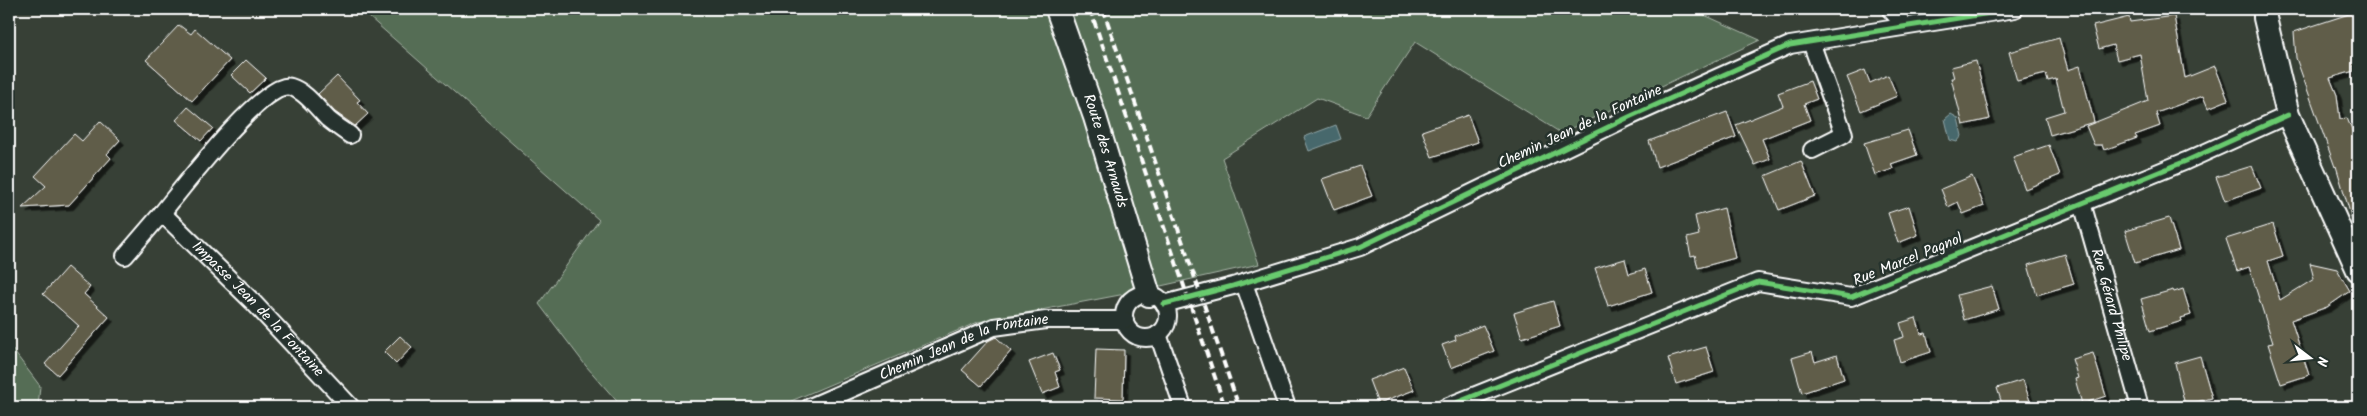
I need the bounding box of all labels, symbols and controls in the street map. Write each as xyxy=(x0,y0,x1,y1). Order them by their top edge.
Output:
street label: Chemin Jean de la Fontaine xyxy=(1494,78,1666,176)
street label: Route des Arnauds xyxy=(1076,91,1134,212)
street label: Rue Marcel Pagnol xyxy=(1850,227,1967,293)
street label: Impasse Jean de la Fontaine xyxy=(186,236,330,383)
street label: Rue Gérard Philipe xyxy=(2084,246,2138,364)
street label: Chemin Jean de la Fontaine xyxy=(875,308,1050,388)
north arrow xyxy=(2284,334,2334,384)
text: N xyxy=(2310,354,2333,369)

